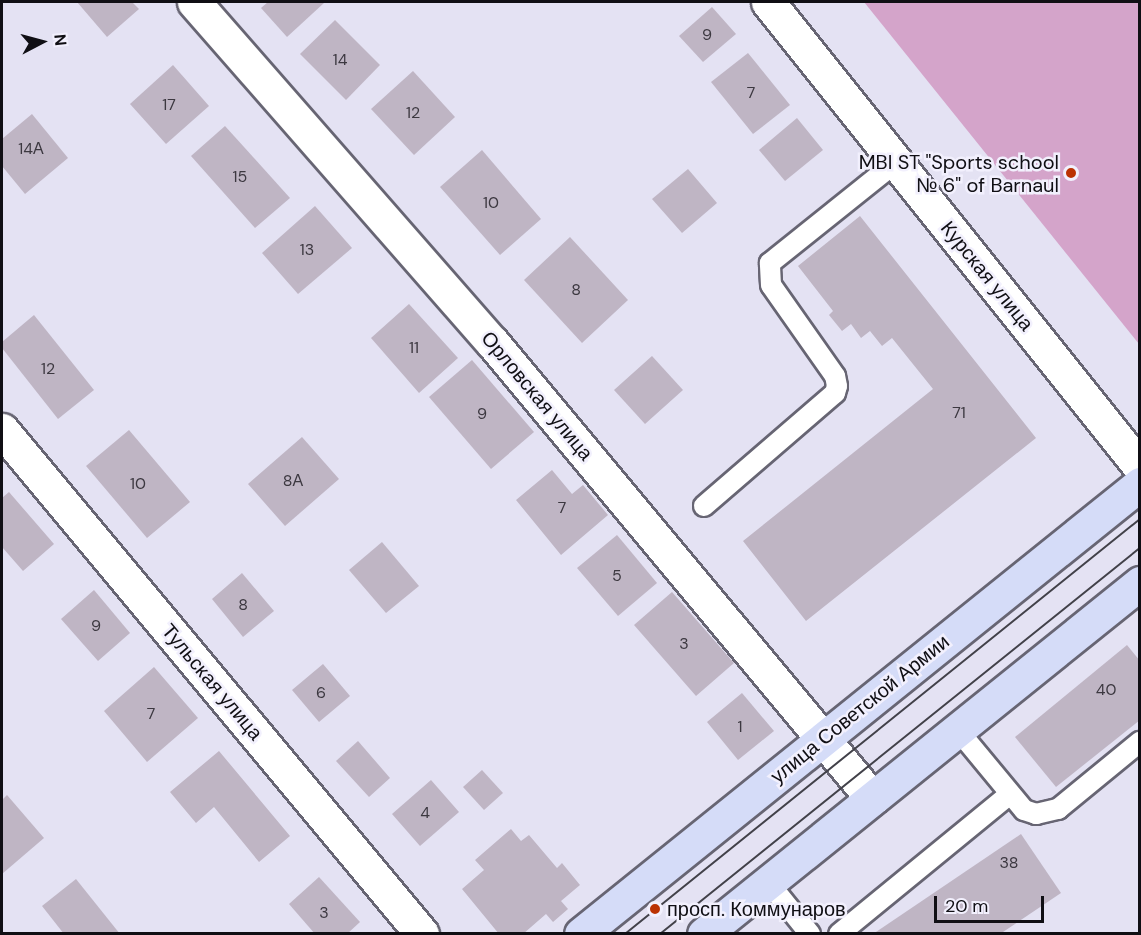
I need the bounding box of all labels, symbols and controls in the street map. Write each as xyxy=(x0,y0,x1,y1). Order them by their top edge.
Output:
north arrow xyxy=(12,12,72,72)
house number: 9 xyxy=(702,25,712,45)
text: N xyxy=(49,33,71,47)
house number: 14 xyxy=(333,50,347,70)
house number: 7 xyxy=(747,83,755,103)
house number: 17 xyxy=(162,95,176,115)
house number: 12 xyxy=(406,103,420,123)
house number: 14А xyxy=(18,139,44,159)
place label: MBI ST "Sports school № 6" of Barnaul xyxy=(859,150,1059,197)
marker: MBI ST "Sports school № 6" of Barnaul xyxy=(1064,166,1078,180)
house number: 15 xyxy=(233,167,247,187)
house number: 10 xyxy=(483,193,499,213)
street label: Курская улица xyxy=(936,216,1038,336)
house number: 13 xyxy=(300,240,314,260)
house number: 8 xyxy=(571,280,581,300)
street label: Орловская улица xyxy=(476,327,598,465)
house number: 11 xyxy=(409,338,419,358)
house number: 12 xyxy=(41,359,55,379)
house number: 71 xyxy=(952,403,966,423)
house number: 9 xyxy=(477,404,487,424)
house number: 8А xyxy=(283,471,303,491)
house number: 10 xyxy=(130,474,146,494)
house number: 7 xyxy=(558,498,566,518)
house number: 5 xyxy=(612,566,622,586)
house number: 8 xyxy=(238,595,248,615)
house number: 9 xyxy=(91,616,101,636)
street label: Тульская улица xyxy=(156,619,268,745)
street label: улица Советской Армии xyxy=(766,630,954,788)
house number: 3 xyxy=(679,634,689,654)
house number: 40 xyxy=(1096,680,1116,700)
house number: 6 xyxy=(316,683,326,703)
house number: 7 xyxy=(147,704,155,724)
house number: 1 xyxy=(738,717,742,737)
house number: 4 xyxy=(420,803,430,823)
house number: 38 xyxy=(999,853,1019,873)
scale bar xyxy=(937,884,1046,922)
text: 20 m xyxy=(945,894,988,918)
place label: просп. Коммунаров xyxy=(667,897,846,921)
marker: просп. Коммунаров xyxy=(648,902,662,916)
house number: 3 xyxy=(319,903,329,923)

